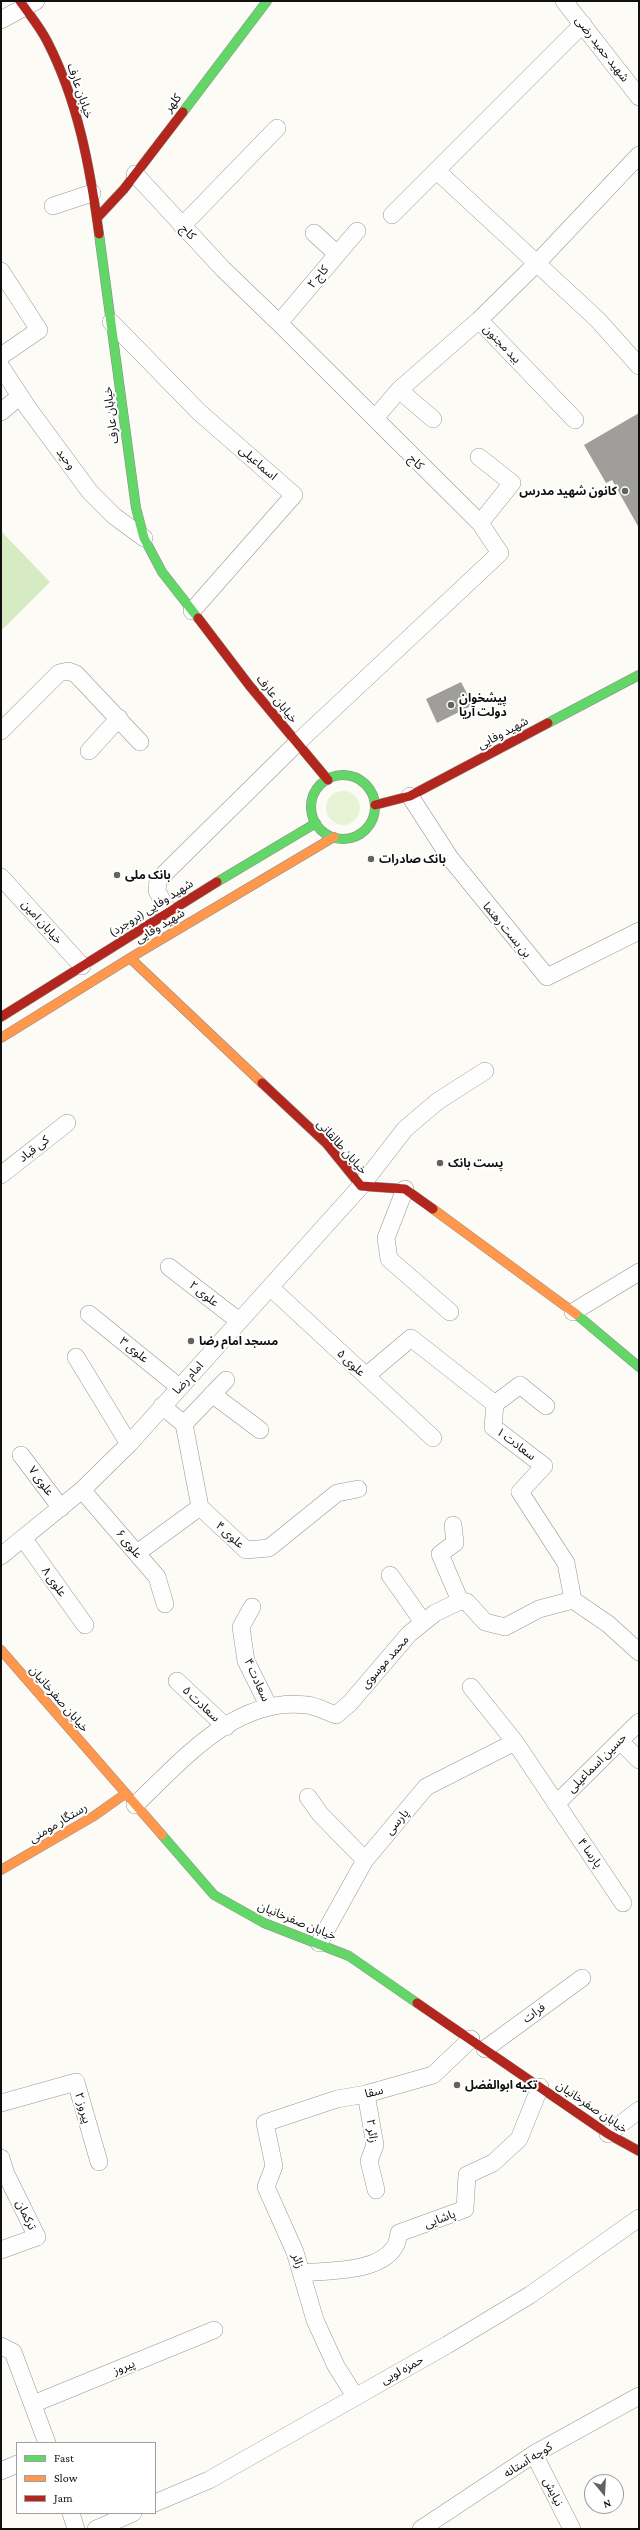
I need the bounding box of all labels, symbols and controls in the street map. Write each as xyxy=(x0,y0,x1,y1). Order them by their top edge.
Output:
street label: شهید حمید رضی xyxy=(572,13,632,85)
street label: خیابان عارف xyxy=(64,61,96,121)
street label: کلهر xyxy=(161,91,185,115)
street label: کاج xyxy=(177,221,199,243)
street label: کاج ۲ xyxy=(304,263,332,291)
street label: بید مجنون xyxy=(480,322,524,366)
street label: خیابان عارف xyxy=(100,386,122,444)
street label: اسماعیلی xyxy=(236,443,280,483)
street label: وحید xyxy=(53,445,79,473)
street label: کاج xyxy=(405,451,427,473)
place label: کانون شهید مدرس xyxy=(519,484,617,498)
marker: کانون شهید مدرس xyxy=(620,486,630,496)
street label: خیابان عارف xyxy=(253,672,301,726)
place label: پیشخوان دولت آریا xyxy=(459,691,507,719)
marker: پیشخوان دولت آریا xyxy=(446,700,456,710)
street label: شهید وفایی xyxy=(475,714,531,752)
place label: بانک صادرات xyxy=(379,852,446,866)
marker: بانک صادرات xyxy=(366,854,376,864)
place label: بانک ملی xyxy=(125,868,171,882)
marker: بانک ملی xyxy=(112,870,122,880)
street label: شهید وفایی (بروجرد) xyxy=(106,876,196,940)
street label: خیابان امین xyxy=(18,897,66,947)
street label: بن بست رهنما xyxy=(480,899,534,961)
street label: شهید وفایی xyxy=(133,906,187,946)
street label: خیابان طالقانی xyxy=(314,1117,370,1177)
street label: کی قباد xyxy=(16,1133,52,1165)
place label: پست بانک xyxy=(448,1156,503,1170)
marker: پست بانک xyxy=(435,1158,445,1168)
street label: علوی ۲ xyxy=(186,1278,222,1310)
street label: علوی ۳ xyxy=(116,1334,152,1366)
place label: مسجد امام رضا xyxy=(199,1334,278,1348)
marker: مسجد امام رضا xyxy=(186,1336,196,1346)
street label: علوی ۵ xyxy=(334,1346,368,1380)
street label: امام رضا xyxy=(170,1359,206,1397)
street label: سعادت ۱ xyxy=(493,1424,539,1464)
street label: علوی ۷ xyxy=(25,1463,57,1499)
street label: علوی ۴ xyxy=(213,1518,247,1552)
street label: علوی ۶ xyxy=(113,1527,145,1561)
street label: علوی ۸ xyxy=(38,1564,70,1600)
street label: محمد موسوی xyxy=(358,1632,412,1692)
street label: سعادت ۴ xyxy=(241,1656,273,1704)
street label: خیابان صفرخانیان xyxy=(26,1663,92,1735)
street label: سعادت ۵ xyxy=(179,1683,223,1725)
street label: حسین اسماعیلی xyxy=(564,1730,630,1796)
street label: رستگار مومنی xyxy=(26,1800,90,1846)
street label: پارسی xyxy=(382,1806,412,1838)
street label: پارسا ۴ xyxy=(574,1835,606,1871)
street label: خیابان صفرخانیان xyxy=(256,1899,338,1943)
street label: فرات xyxy=(520,2000,548,2026)
place label: تکیه ابوالفضل xyxy=(465,2078,537,2092)
street label: خیابان صفرخانیان xyxy=(553,2078,631,2136)
marker: تکیه ابوالفضل xyxy=(452,2080,462,2090)
street label: سقا xyxy=(363,2083,385,2101)
street label: پیروز ۲ xyxy=(72,2091,94,2125)
street label: زائر ۲ xyxy=(363,2118,381,2144)
street label: ترکمان xyxy=(13,2198,39,2232)
street label: پاشایی xyxy=(422,2207,458,2231)
street label: زائر xyxy=(289,2252,307,2270)
street label: حمزه لویی xyxy=(378,2352,426,2388)
street label: پیروز xyxy=(111,2356,137,2378)
street label: کوچه آستانه xyxy=(501,2439,555,2481)
legend xyxy=(16,2442,156,2514)
text: Fast xyxy=(54,2451,74,2465)
text: Slow xyxy=(54,2471,78,2485)
north arrow xyxy=(584,2474,624,2514)
street label: نیایش xyxy=(540,2475,566,2509)
text: Jam xyxy=(54,2491,73,2505)
text: N xyxy=(602,2498,613,2511)

